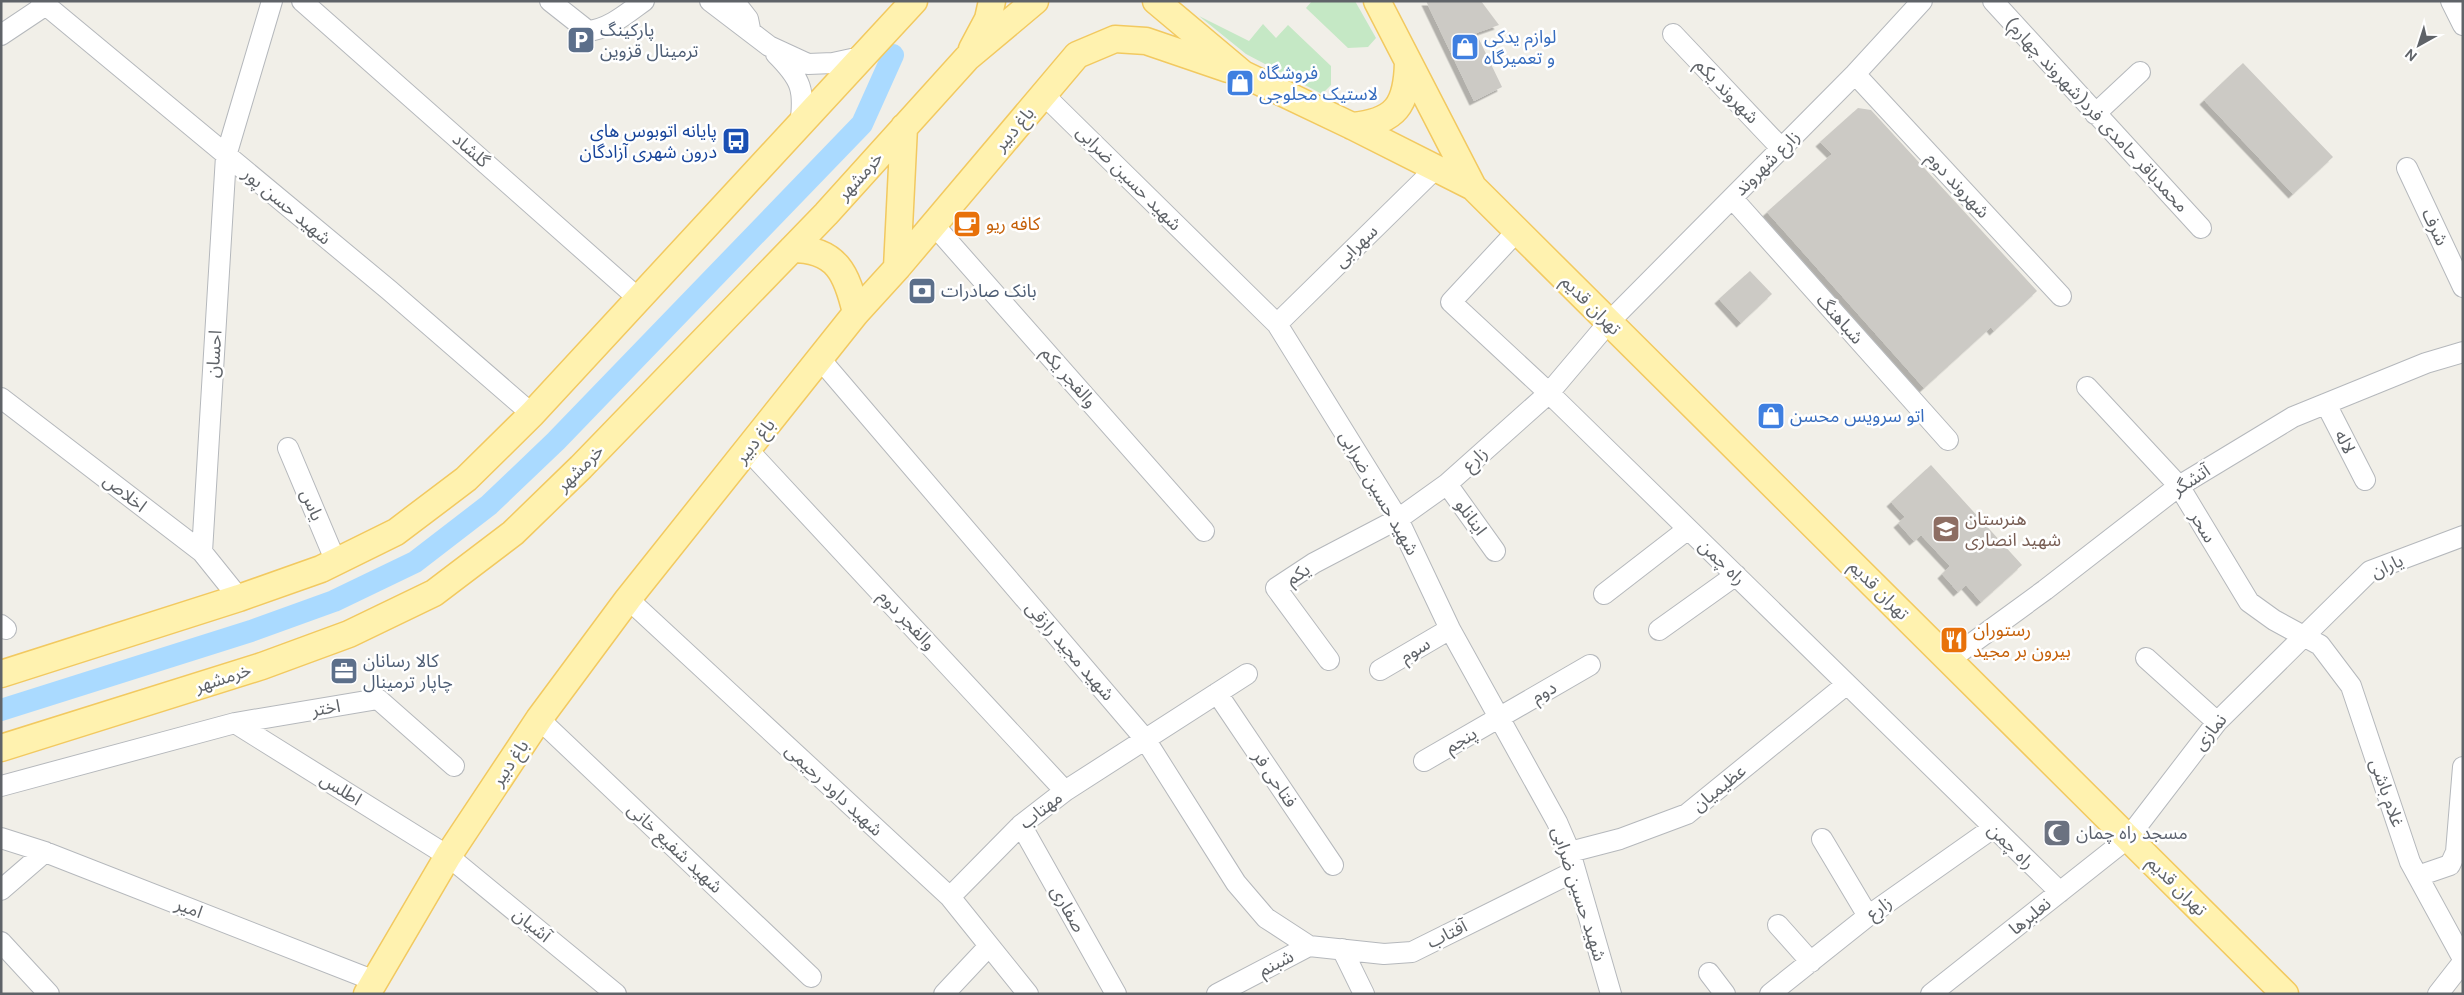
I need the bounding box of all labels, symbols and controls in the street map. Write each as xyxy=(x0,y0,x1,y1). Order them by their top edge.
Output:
street label: محمدباقر حامدی فرد(شهروند چهارم) xyxy=(1999,12,2194,219)
place label: پارکینگ ترمینال قزوین xyxy=(600,18,698,63)
north arrow xyxy=(2394,20,2444,70)
parking icon: پارکینگ ترمینال قزوین xyxy=(566,25,596,55)
place label: لوازم یدکی و تعمیرگاه xyxy=(1484,25,1556,70)
shop icon: لوازم یدکی و تعمیرگاه xyxy=(1450,32,1480,62)
text: N xyxy=(2401,45,2420,65)
street label: شهروند یکم xyxy=(1689,53,1764,130)
place label: فروشگاه لاستیک محلوجی xyxy=(1259,61,1378,106)
shop icon: فروشگاه لاستیک محلوجی xyxy=(1225,68,1255,98)
street label: باغ دبیر xyxy=(988,102,1041,158)
place label: پایانه اتوبوس های درون شهری آزادگان xyxy=(580,119,717,164)
street label: شهید حسین ضرابی xyxy=(1071,120,1187,236)
street label: زارع شهروند xyxy=(1729,125,1807,203)
bus stop icon: پایانه اتوبوس های درون شهری آزادگان xyxy=(721,126,751,156)
street label: گلشاد xyxy=(447,127,495,173)
street label: خرمشهر xyxy=(831,146,888,206)
street label: شهروند دوم xyxy=(1919,146,1995,225)
street label: شهید حسن پور xyxy=(237,161,336,250)
street label: شرف xyxy=(2416,205,2454,249)
cafe icon: کافه ریو xyxy=(952,209,982,239)
place label: کافه ریو xyxy=(986,212,1041,236)
street label: سهرابی xyxy=(1329,219,1383,273)
street label: تهران قدیم xyxy=(1555,270,1626,341)
bank icon: بانک صادرات xyxy=(907,276,937,306)
place label: بانک صادرات xyxy=(941,279,1037,303)
street label: شباهنگ xyxy=(1811,289,1869,349)
street label: احسان xyxy=(200,329,228,379)
street label: والفجر یکم xyxy=(1035,341,1102,413)
shop icon: اتو سرویس محسن xyxy=(1756,401,1786,431)
place label: اتو سرویس محسن xyxy=(1790,404,1925,428)
street label: باغ دبیر xyxy=(729,414,782,471)
street label: شهید حسین ضرابی xyxy=(1334,426,1424,560)
street label: لاله xyxy=(2329,426,2361,458)
street label: خرمشهر xyxy=(550,439,609,498)
street label: زارع xyxy=(1457,441,1494,478)
street label: آتشگر xyxy=(2166,458,2215,502)
street label: اخلاص xyxy=(98,468,152,518)
street label: یاس xyxy=(295,485,329,525)
street label: اینانلو xyxy=(1450,494,1492,540)
street label: سحر xyxy=(2184,506,2222,547)
place label: هنرستان شهید انصاری xyxy=(1965,507,2061,552)
school or university icon: هنرستان شهید انصاری xyxy=(1931,514,1961,544)
street label: راه چمن xyxy=(1693,534,1751,590)
street label: یاران xyxy=(2367,548,2407,584)
street label: تهران قدیم xyxy=(1843,555,1914,626)
street label: یکم xyxy=(1281,557,1315,592)
street label: والفجر دوم xyxy=(871,585,941,657)
street label: شهید مجید رازقی xyxy=(1020,596,1120,706)
place label: رستوران بیرون بر مجید xyxy=(1973,618,2071,663)
restaurant icon: رستوران بیرون بر مجید xyxy=(1939,625,1969,655)
street label: سوم xyxy=(1395,632,1436,670)
place label: کالا رسانان چاپار ترمینال xyxy=(363,649,453,694)
office icon: کالا رسانان چاپار ترمینال xyxy=(329,656,359,686)
street label: خرمشهر xyxy=(191,658,254,699)
street label: دوم xyxy=(1527,675,1562,710)
street label: اختر xyxy=(309,694,342,722)
street label: نمازی xyxy=(2188,709,2232,755)
street label: پنجم xyxy=(1441,721,1482,760)
street label: باغ دبیر xyxy=(485,735,536,793)
street label: شهید داود رحیمی xyxy=(780,738,888,842)
street label: فتاحی فر xyxy=(1247,745,1303,812)
street label: غلام باشی xyxy=(2362,756,2410,831)
street label: عظیمیان xyxy=(1687,759,1751,817)
street label: اطلس xyxy=(316,767,366,811)
street label: مهتاب xyxy=(1015,786,1067,834)
street label: شهید شفیع خانی xyxy=(621,798,728,900)
street label: راه چمن xyxy=(1982,818,2040,874)
mosque icon: مسجد راه چمان xyxy=(2042,818,2072,848)
place label: مسجد راه چمان xyxy=(2076,821,2188,845)
street label: شهید حسین ضرابی xyxy=(1546,824,1612,964)
street label: تهران قدیم xyxy=(2141,851,2212,922)
street label: صفاری xyxy=(1045,881,1091,937)
street label: امیر xyxy=(171,891,206,924)
street label: زارع xyxy=(1861,891,1898,927)
street label: نعلبرها xyxy=(2004,892,2056,940)
street label: آشیان xyxy=(508,902,557,948)
street label: آفتاب xyxy=(1423,914,1472,954)
street label: شبنم xyxy=(1254,944,1298,983)

